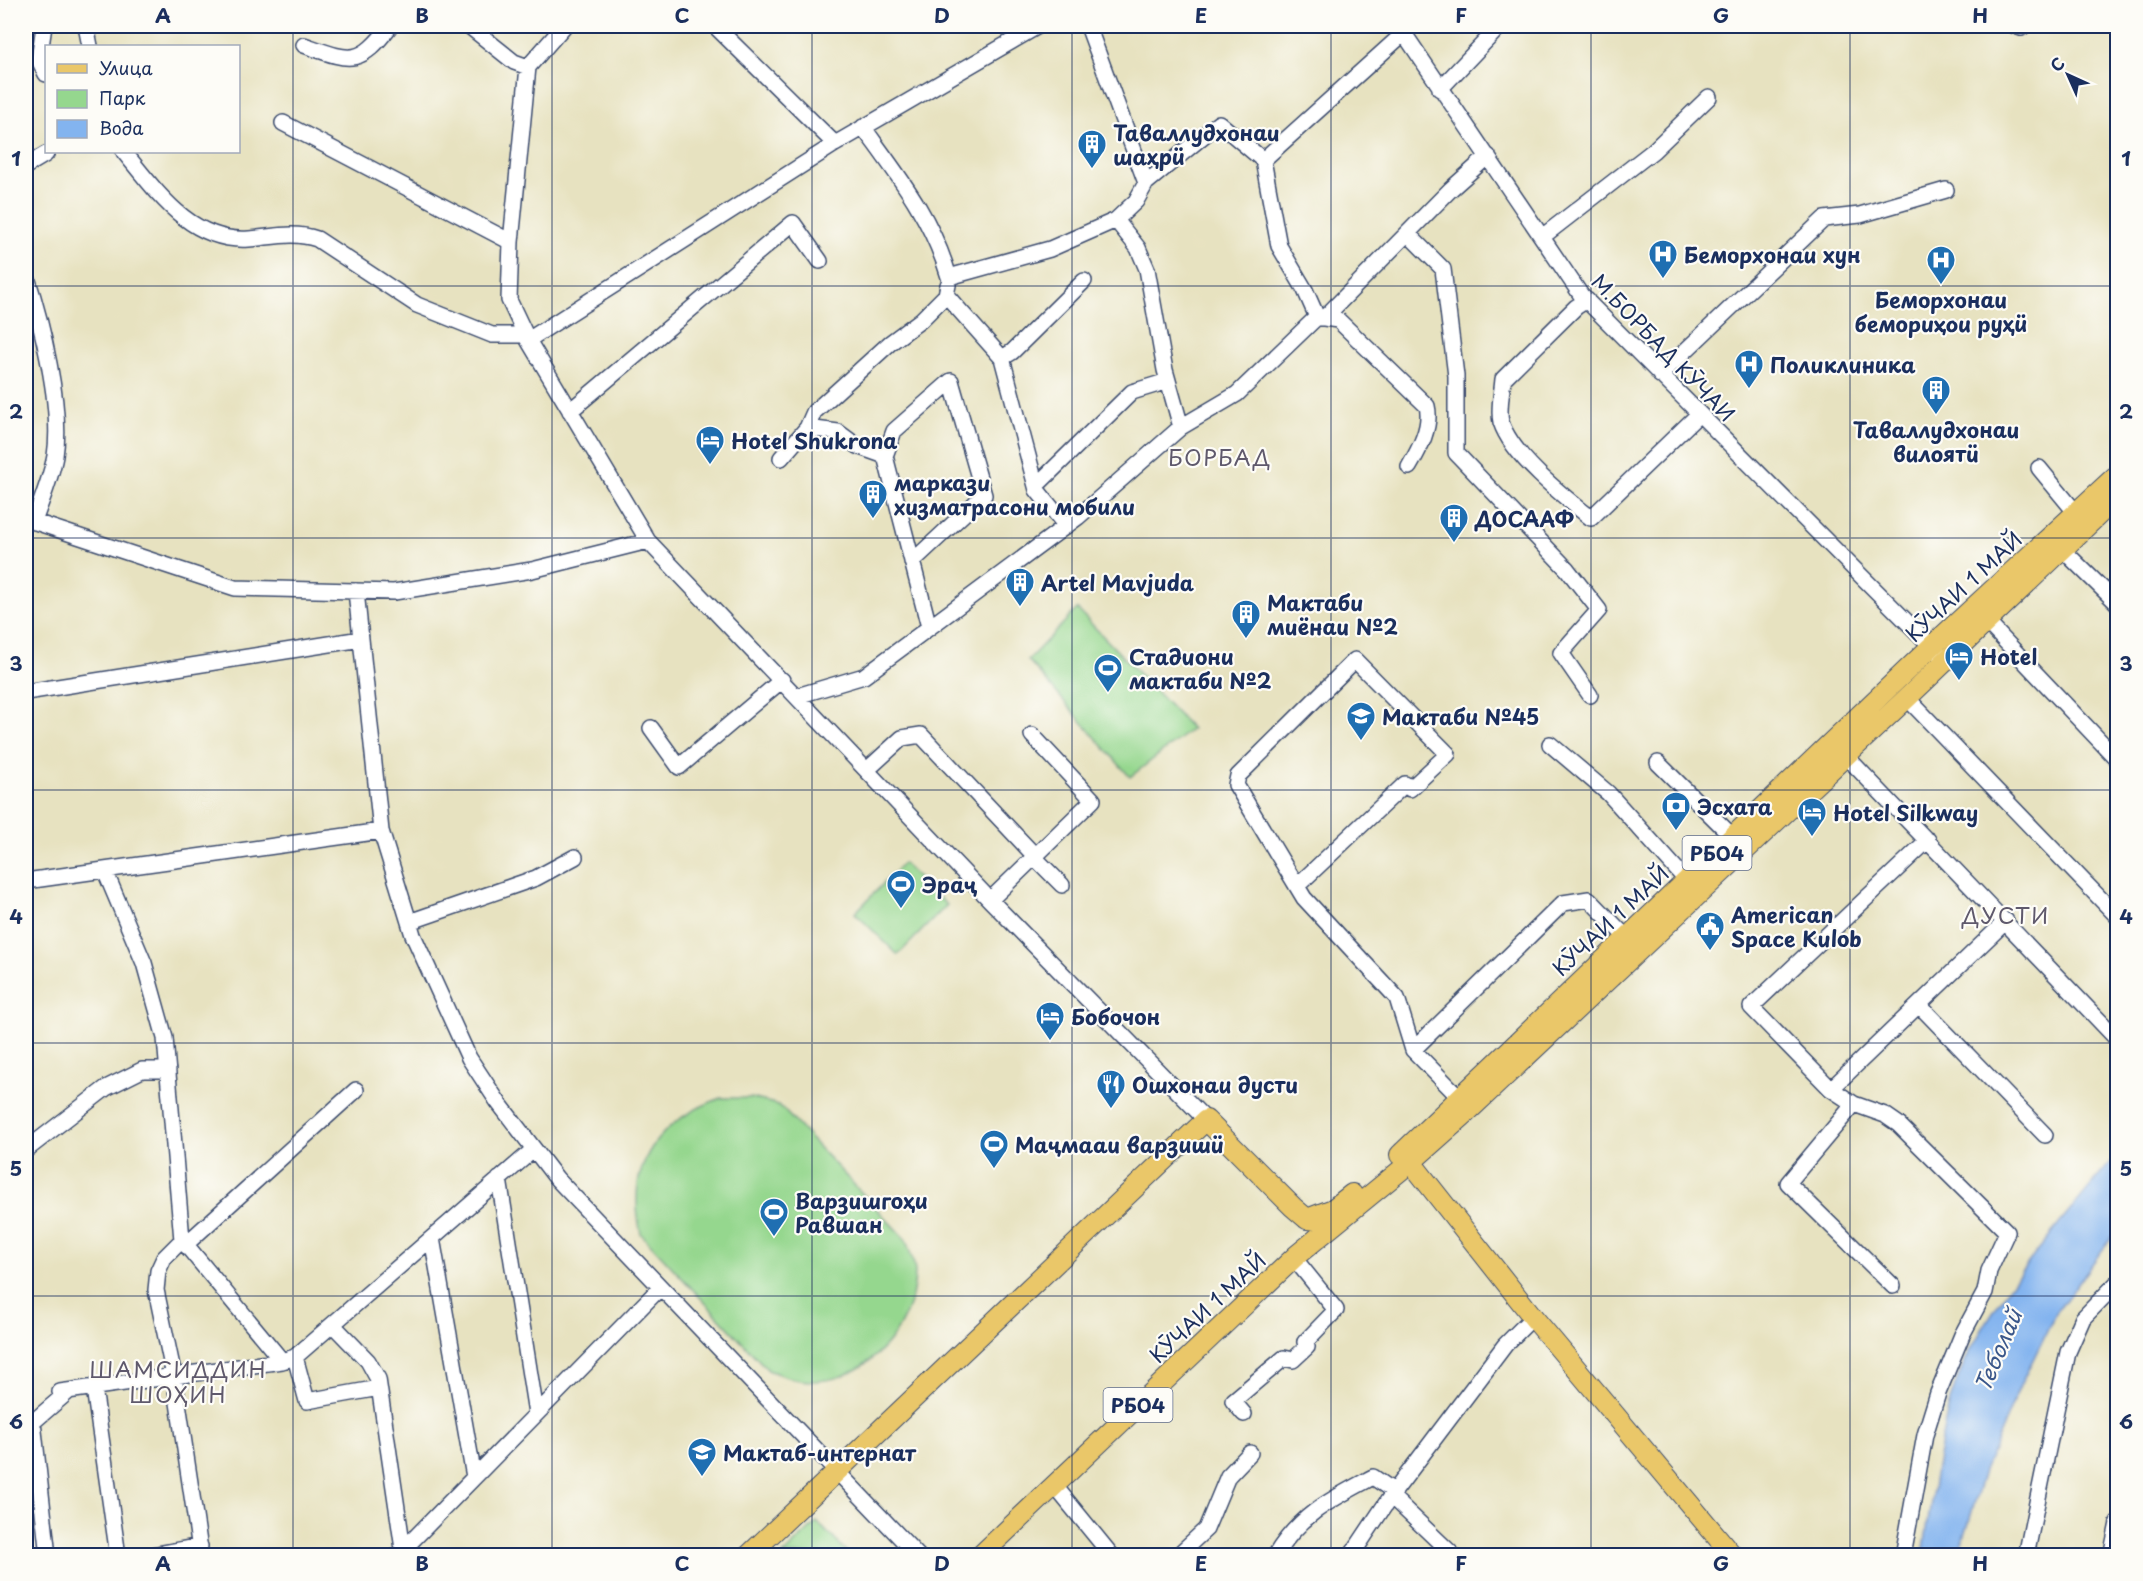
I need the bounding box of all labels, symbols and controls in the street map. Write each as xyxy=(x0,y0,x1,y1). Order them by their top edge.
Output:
text: A xyxy=(155,0,171,30)
text: B xyxy=(415,0,429,30)
text: C xyxy=(674,0,690,30)
text: D xyxy=(934,0,950,30)
text: E xyxy=(1195,0,1207,30)
text: F xyxy=(1455,0,1467,30)
text: G xyxy=(1713,0,1729,30)
text: H xyxy=(1972,0,1988,30)
legend xyxy=(45,45,240,153)
north arrow xyxy=(2038,45,2098,105)
text: С xyxy=(2044,51,2069,76)
text: Улица xyxy=(99,54,153,81)
text: Парк xyxy=(99,84,146,111)
text: Вода xyxy=(99,114,144,141)
place label: Таваллудхонаи шаҳрӣ xyxy=(1113,116,1280,172)
building icon: Таваллудхонаи шаҳрӣ xyxy=(1076,128,1108,170)
text: 1 xyxy=(11,143,21,173)
text: 1 xyxy=(2121,143,2131,173)
hospital icon: Беморхонаи хун xyxy=(1647,238,1679,280)
place label: Беморхонаи хун xyxy=(1684,238,1861,270)
hospital icon: Беморхонаи бемориҳои руҳӣ xyxy=(1925,244,1957,286)
street label: М.БОРБАД КӮЧАИ xyxy=(1585,266,1743,428)
place label: Беморхонаи бемориҳои руҳӣ xyxy=(1855,283,2027,339)
hospital icon: Поликлиника xyxy=(1733,348,1765,390)
place label: Поликлиника xyxy=(1770,348,1916,380)
building icon: Таваллудхонаи вилоятӣ xyxy=(1920,374,1952,416)
text: 2 xyxy=(9,396,23,426)
text: 2 xyxy=(2119,396,2133,426)
place label: Таваллудхонаи вилоятӣ xyxy=(1853,413,2019,469)
hotel icon: Hotel Shukrona xyxy=(694,424,726,466)
place label: Hotel Shukrona xyxy=(731,424,898,456)
district label: БОРБАД xyxy=(1168,440,1272,473)
place label: маркази хизматрасони мобили xyxy=(894,466,1135,522)
building icon: маркази хизматрасони мобили xyxy=(857,478,889,520)
building icon: ДОСААФ xyxy=(1438,502,1470,544)
place label: ДОСААФ xyxy=(1474,502,1574,534)
street label: КӮЧАИ 1 МАЙ xyxy=(1897,523,2029,649)
building icon: Artel Mavjuda xyxy=(1004,566,1036,608)
place label: Artel Mavjuda xyxy=(1041,566,1195,598)
place label: Мактаби миёнаи №2 xyxy=(1267,586,1398,642)
building icon: Мактаби миёнаи №2 xyxy=(1230,598,1262,640)
place label: Стадиони мактаби №2 xyxy=(1129,640,1272,696)
hotel icon: Hotel xyxy=(1943,640,1975,682)
place label: Hotel xyxy=(1980,640,2037,672)
text: 3 xyxy=(9,648,23,678)
text: 3 xyxy=(2119,648,2133,678)
sports icon: Стадиони мактаби №2 xyxy=(1092,652,1124,694)
school or university icon: Мактаби №45 xyxy=(1345,700,1377,742)
place label: Мактаби №45 xyxy=(1382,700,1540,732)
bank icon: Эсхата xyxy=(1660,790,1692,832)
place label: Эсхата xyxy=(1697,790,1773,822)
hotel icon: Hotel Silkway xyxy=(1796,796,1828,838)
place label: Hotel Silkway xyxy=(1833,796,1978,828)
road number: РБ04 xyxy=(1682,836,1752,870)
street label: КӮЧАИ 1 МАЙ xyxy=(1544,857,1676,983)
sports icon: Эраҷ xyxy=(885,868,917,910)
place label: Эраҷ xyxy=(922,868,978,900)
place label: American Space Kulob xyxy=(1730,898,1862,954)
district label: ДУСТИ xyxy=(1961,898,2050,931)
text: 4 xyxy=(9,901,23,931)
text: 4 xyxy=(2119,901,2133,931)
public building icon: American Space Kulob xyxy=(1694,910,1726,952)
hotel icon: Бобочон xyxy=(1034,1000,1066,1042)
place label: Бобочон xyxy=(1071,1000,1160,1032)
restaurant icon: Ошхонаи дусти xyxy=(1095,1068,1127,1110)
place label: Ошхонаи дусти xyxy=(1132,1068,1298,1100)
sports icon: Маҷмааи варзишӣ xyxy=(978,1128,1010,1170)
place label: Маҷмааи варзишӣ xyxy=(1015,1128,1224,1160)
text: 5 xyxy=(10,1153,22,1183)
text: 5 xyxy=(2120,1153,2132,1183)
place label: Варзишгоҳи Равшан xyxy=(795,1184,928,1240)
sports icon: Варзишгоҳи Равшан xyxy=(758,1196,790,1238)
street label: КӮЧАИ 1 МАЙ xyxy=(1141,1244,1273,1370)
water label: Теболай xyxy=(1965,1301,2030,1396)
district label: ШАМСИДДИН ШОҲИН xyxy=(89,1352,267,1410)
road number: РБ04 xyxy=(1104,1388,1172,1422)
text: 6 xyxy=(9,1406,23,1436)
text: 6 xyxy=(2119,1406,2133,1436)
school or university icon: Мактаб-интернат xyxy=(686,1436,718,1478)
place label: Мактаб-интернат xyxy=(723,1436,917,1468)
text: A xyxy=(155,1548,171,1578)
text: B xyxy=(415,1548,429,1578)
text: C xyxy=(674,1548,690,1578)
text: D xyxy=(934,1548,950,1578)
text: E xyxy=(1195,1548,1207,1578)
text: F xyxy=(1455,1548,1467,1578)
text: G xyxy=(1713,1548,1729,1578)
text: H xyxy=(1972,1548,1988,1578)

